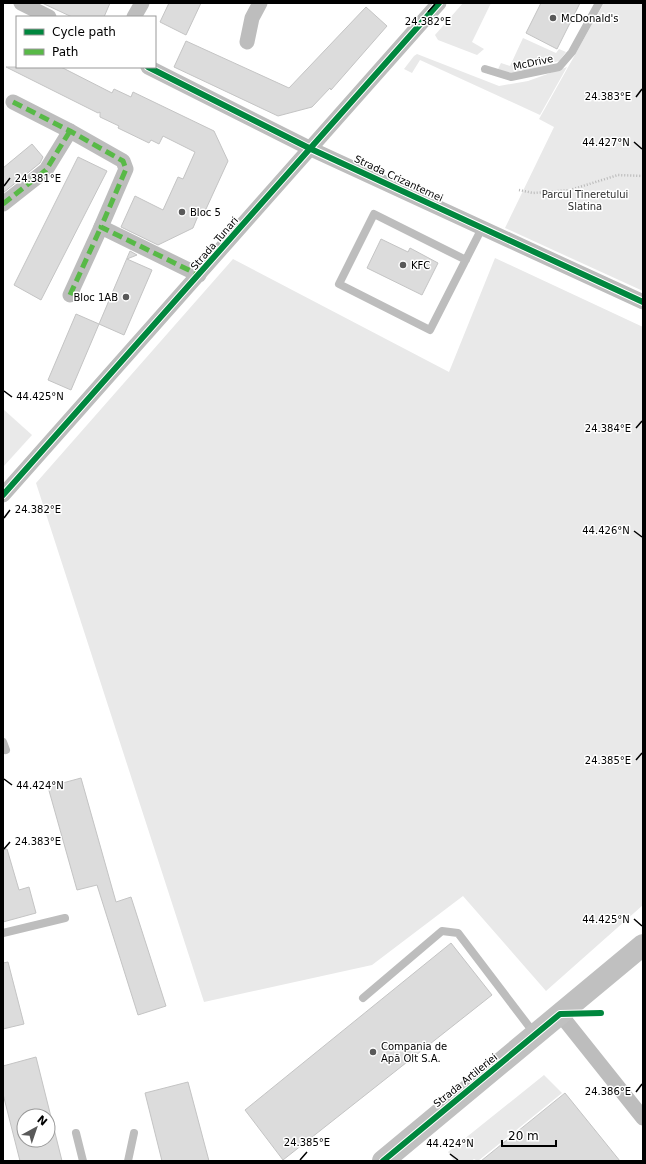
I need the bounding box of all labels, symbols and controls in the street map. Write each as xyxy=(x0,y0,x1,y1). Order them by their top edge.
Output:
marker: McDonald's xyxy=(548,13,558,23)
place label: McDonald's xyxy=(561,13,619,24)
legend xyxy=(16,16,156,68)
text: 24.382°E xyxy=(405,16,451,27)
text: Cycle path xyxy=(52,25,116,39)
text: Path xyxy=(52,45,78,59)
street label: McDrive xyxy=(512,53,554,72)
text: 24.383°E xyxy=(585,91,631,102)
text: 44.427°N xyxy=(582,137,630,148)
street label: Strada Crizantemei xyxy=(353,153,445,204)
text: 24.381°E xyxy=(15,173,61,184)
park label: Parcul Tineretului Slatina xyxy=(542,189,628,212)
marker: Bloc 5 xyxy=(177,207,187,217)
place label: Bloc 5 xyxy=(190,207,221,218)
street label: Strada Tunari xyxy=(188,215,240,272)
marker: KFC xyxy=(398,260,408,270)
place label: KFC xyxy=(411,260,430,271)
place label: Bloc 1AB xyxy=(74,292,118,303)
marker: Bloc 1AB xyxy=(121,292,131,302)
text: 44.425°N xyxy=(16,391,64,402)
text: 24.384°E xyxy=(585,423,631,434)
text: 24.382°E xyxy=(15,504,61,515)
text: 44.426°N xyxy=(582,525,630,536)
text: 24.385°E xyxy=(585,755,631,766)
text: 44.424°N xyxy=(16,780,64,791)
text: 24.383°E xyxy=(15,836,61,847)
text: 44.425°N xyxy=(582,914,630,925)
place label: Compania de Apă Olt S.A. xyxy=(381,1041,447,1064)
marker: Compania de Apă Olt S.A. xyxy=(368,1047,378,1057)
street label: Strada Artileriei xyxy=(431,1051,499,1109)
text: 24.386°E xyxy=(585,1086,631,1097)
north arrow xyxy=(16,1108,56,1148)
text: N xyxy=(34,1113,50,1129)
scale bar xyxy=(502,1122,556,1148)
text: 20 m xyxy=(508,1129,539,1143)
text: 24.385°E xyxy=(284,1137,330,1148)
text: 44.424°N xyxy=(426,1138,474,1149)

